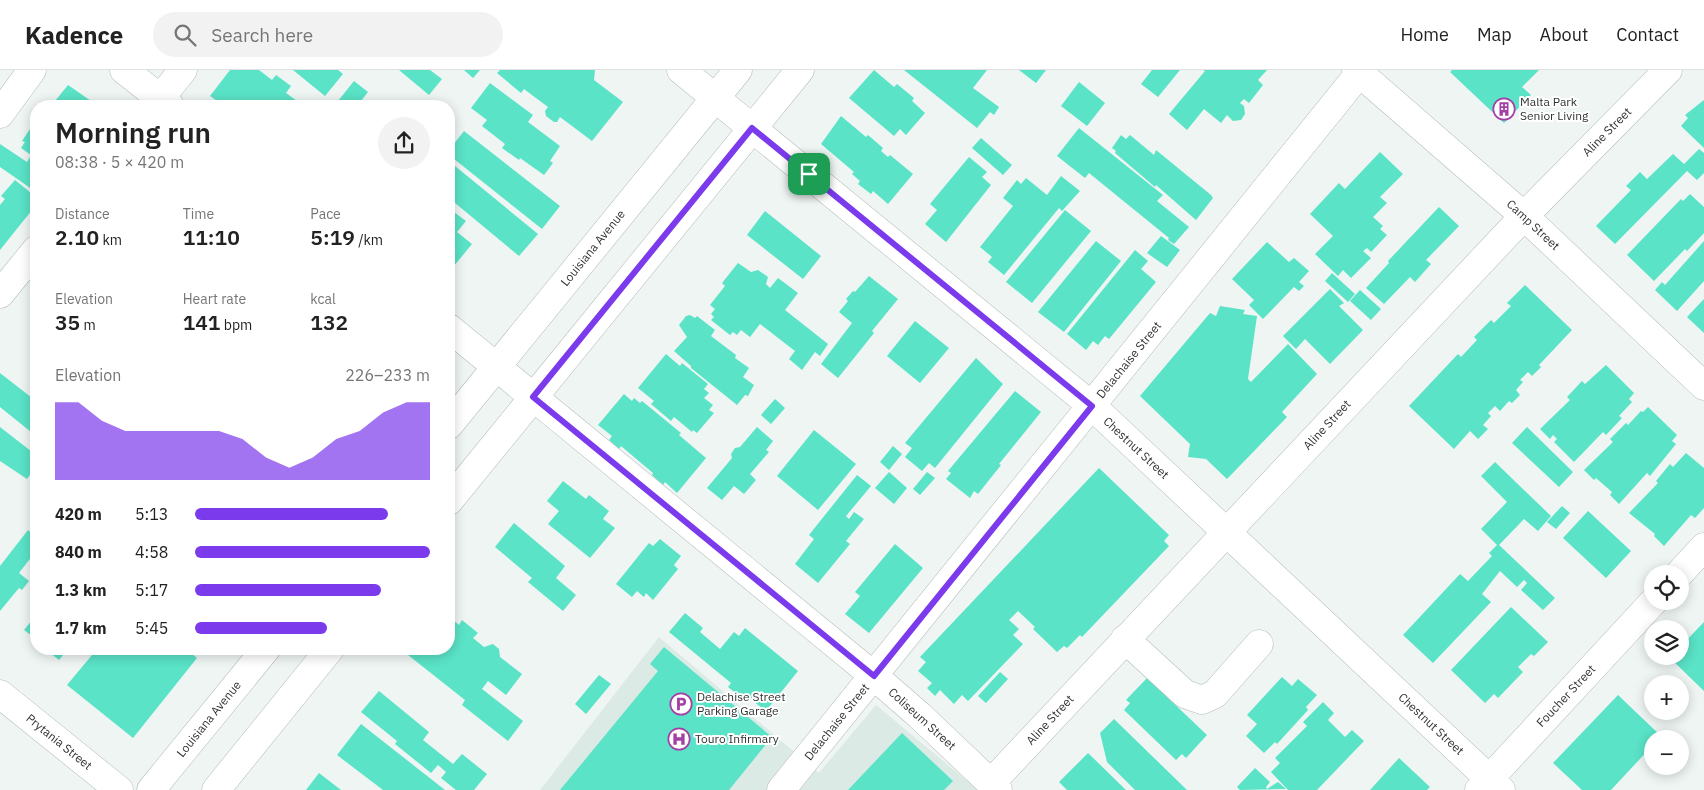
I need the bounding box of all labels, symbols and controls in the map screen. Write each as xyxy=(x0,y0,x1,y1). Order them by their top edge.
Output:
search box xyxy=(153,12,503,57)
text: Kadence xyxy=(25,19,123,51)
icon: search xyxy=(171,21,199,49)
text: Search here xyxy=(211,23,313,47)
text: Home xyxy=(1401,23,1449,46)
text: Map xyxy=(1477,23,1512,46)
text: About xyxy=(1540,23,1588,46)
text: Contact xyxy=(1616,23,1679,46)
place label: Malta Park Senior Living xyxy=(1520,94,1589,123)
building icon: Malta Park Senior Living xyxy=(1492,97,1516,121)
street label: Aline Street xyxy=(1579,104,1634,159)
text: Morning run xyxy=(55,114,211,151)
button: share xyxy=(378,117,430,169)
text: 08:38 · 5 × 420 m xyxy=(55,152,184,172)
pin xyxy=(788,153,830,195)
icon: arrive xyxy=(795,160,823,188)
street label: Camp Street xyxy=(1504,196,1563,253)
text: Distance xyxy=(55,205,110,223)
text: Time xyxy=(183,205,214,223)
text: Pace xyxy=(310,205,341,223)
street label: Louisiana Avenue xyxy=(557,206,628,289)
text: 2.10 xyxy=(55,223,99,251)
text: 11:10 xyxy=(183,223,240,251)
text: 5:19 xyxy=(310,223,355,251)
text: km xyxy=(99,231,122,249)
text: /km xyxy=(355,231,383,249)
text: Elevation xyxy=(55,290,113,308)
text: Heart rate xyxy=(183,290,246,308)
text: kcal xyxy=(310,290,336,308)
text: 35 xyxy=(55,308,80,336)
text: 141 xyxy=(183,308,220,336)
text: 132 xyxy=(310,308,348,336)
text: m xyxy=(80,316,96,334)
text: bpm xyxy=(220,316,252,334)
street label: Delachaise Street xyxy=(1093,318,1164,401)
text: Elevation xyxy=(55,365,121,385)
text: 226–233 m xyxy=(345,365,430,385)
street label: Aline Street xyxy=(1300,396,1354,453)
street label: Chestnut Street xyxy=(1100,413,1172,482)
text: 420 m xyxy=(55,504,102,524)
text: 5:13 xyxy=(135,504,168,524)
text: 840 m xyxy=(55,542,102,562)
text: 4:58 xyxy=(135,542,168,562)
map controls xyxy=(1644,565,1689,775)
button: locate xyxy=(1644,565,1689,610)
text: 1.3 km xyxy=(55,580,106,600)
text: 5:17 xyxy=(135,580,168,600)
text: 1.7 km xyxy=(55,618,106,638)
text: 5:45 xyxy=(135,618,168,638)
button: layers xyxy=(1644,620,1689,665)
street label: Foucher Street xyxy=(1533,661,1598,730)
button: + xyxy=(1644,675,1689,720)
street label: Louisiana Avenue xyxy=(173,677,244,760)
street label: Delachaise Street xyxy=(801,680,872,763)
street label: Coliseum Street xyxy=(885,684,959,753)
place label: Delachise Street Parking Garage xyxy=(697,689,785,718)
street label: Chestnut Street xyxy=(1395,689,1467,758)
street label: Aline Street xyxy=(1023,691,1077,748)
parking icon: Delachise Street Parking Garage xyxy=(669,692,693,716)
street label: Prytania Street xyxy=(23,711,95,773)
hospital icon: Touro Infirmary xyxy=(667,727,691,751)
button: − xyxy=(1644,730,1689,775)
place label: Touro Infirmary xyxy=(695,731,779,746)

